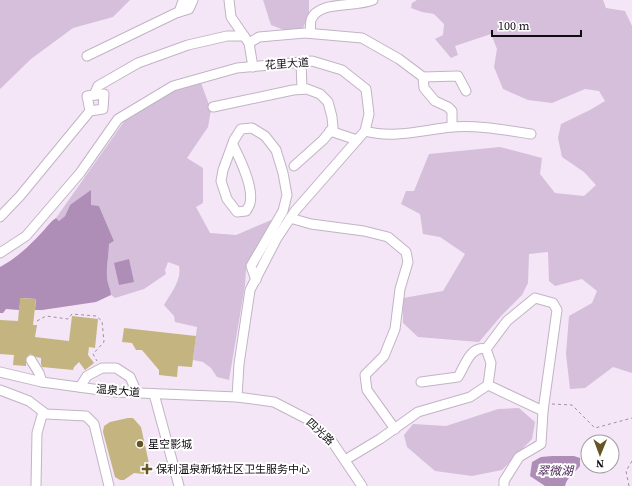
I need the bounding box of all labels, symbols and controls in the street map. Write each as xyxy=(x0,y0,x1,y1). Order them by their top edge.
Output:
scale bar xyxy=(492,12,581,38)
text: 100 m xyxy=(498,18,530,34)
street label: 花里大道 xyxy=(265,55,309,73)
street label: 温泉大道 xyxy=(95,382,141,400)
street label: 四光路 xyxy=(303,415,337,449)
north arrow xyxy=(580,434,620,474)
place label: 星空影城 xyxy=(148,437,192,452)
marker: 星空影城 xyxy=(135,439,145,449)
text: N xyxy=(596,456,604,471)
place label: 保利温泉新城社区卫生服务中心 xyxy=(156,462,310,477)
marker: 保利温泉新城社区卫生服务中心 xyxy=(141,463,153,475)
water label: 翠微湖 xyxy=(537,463,575,479)

